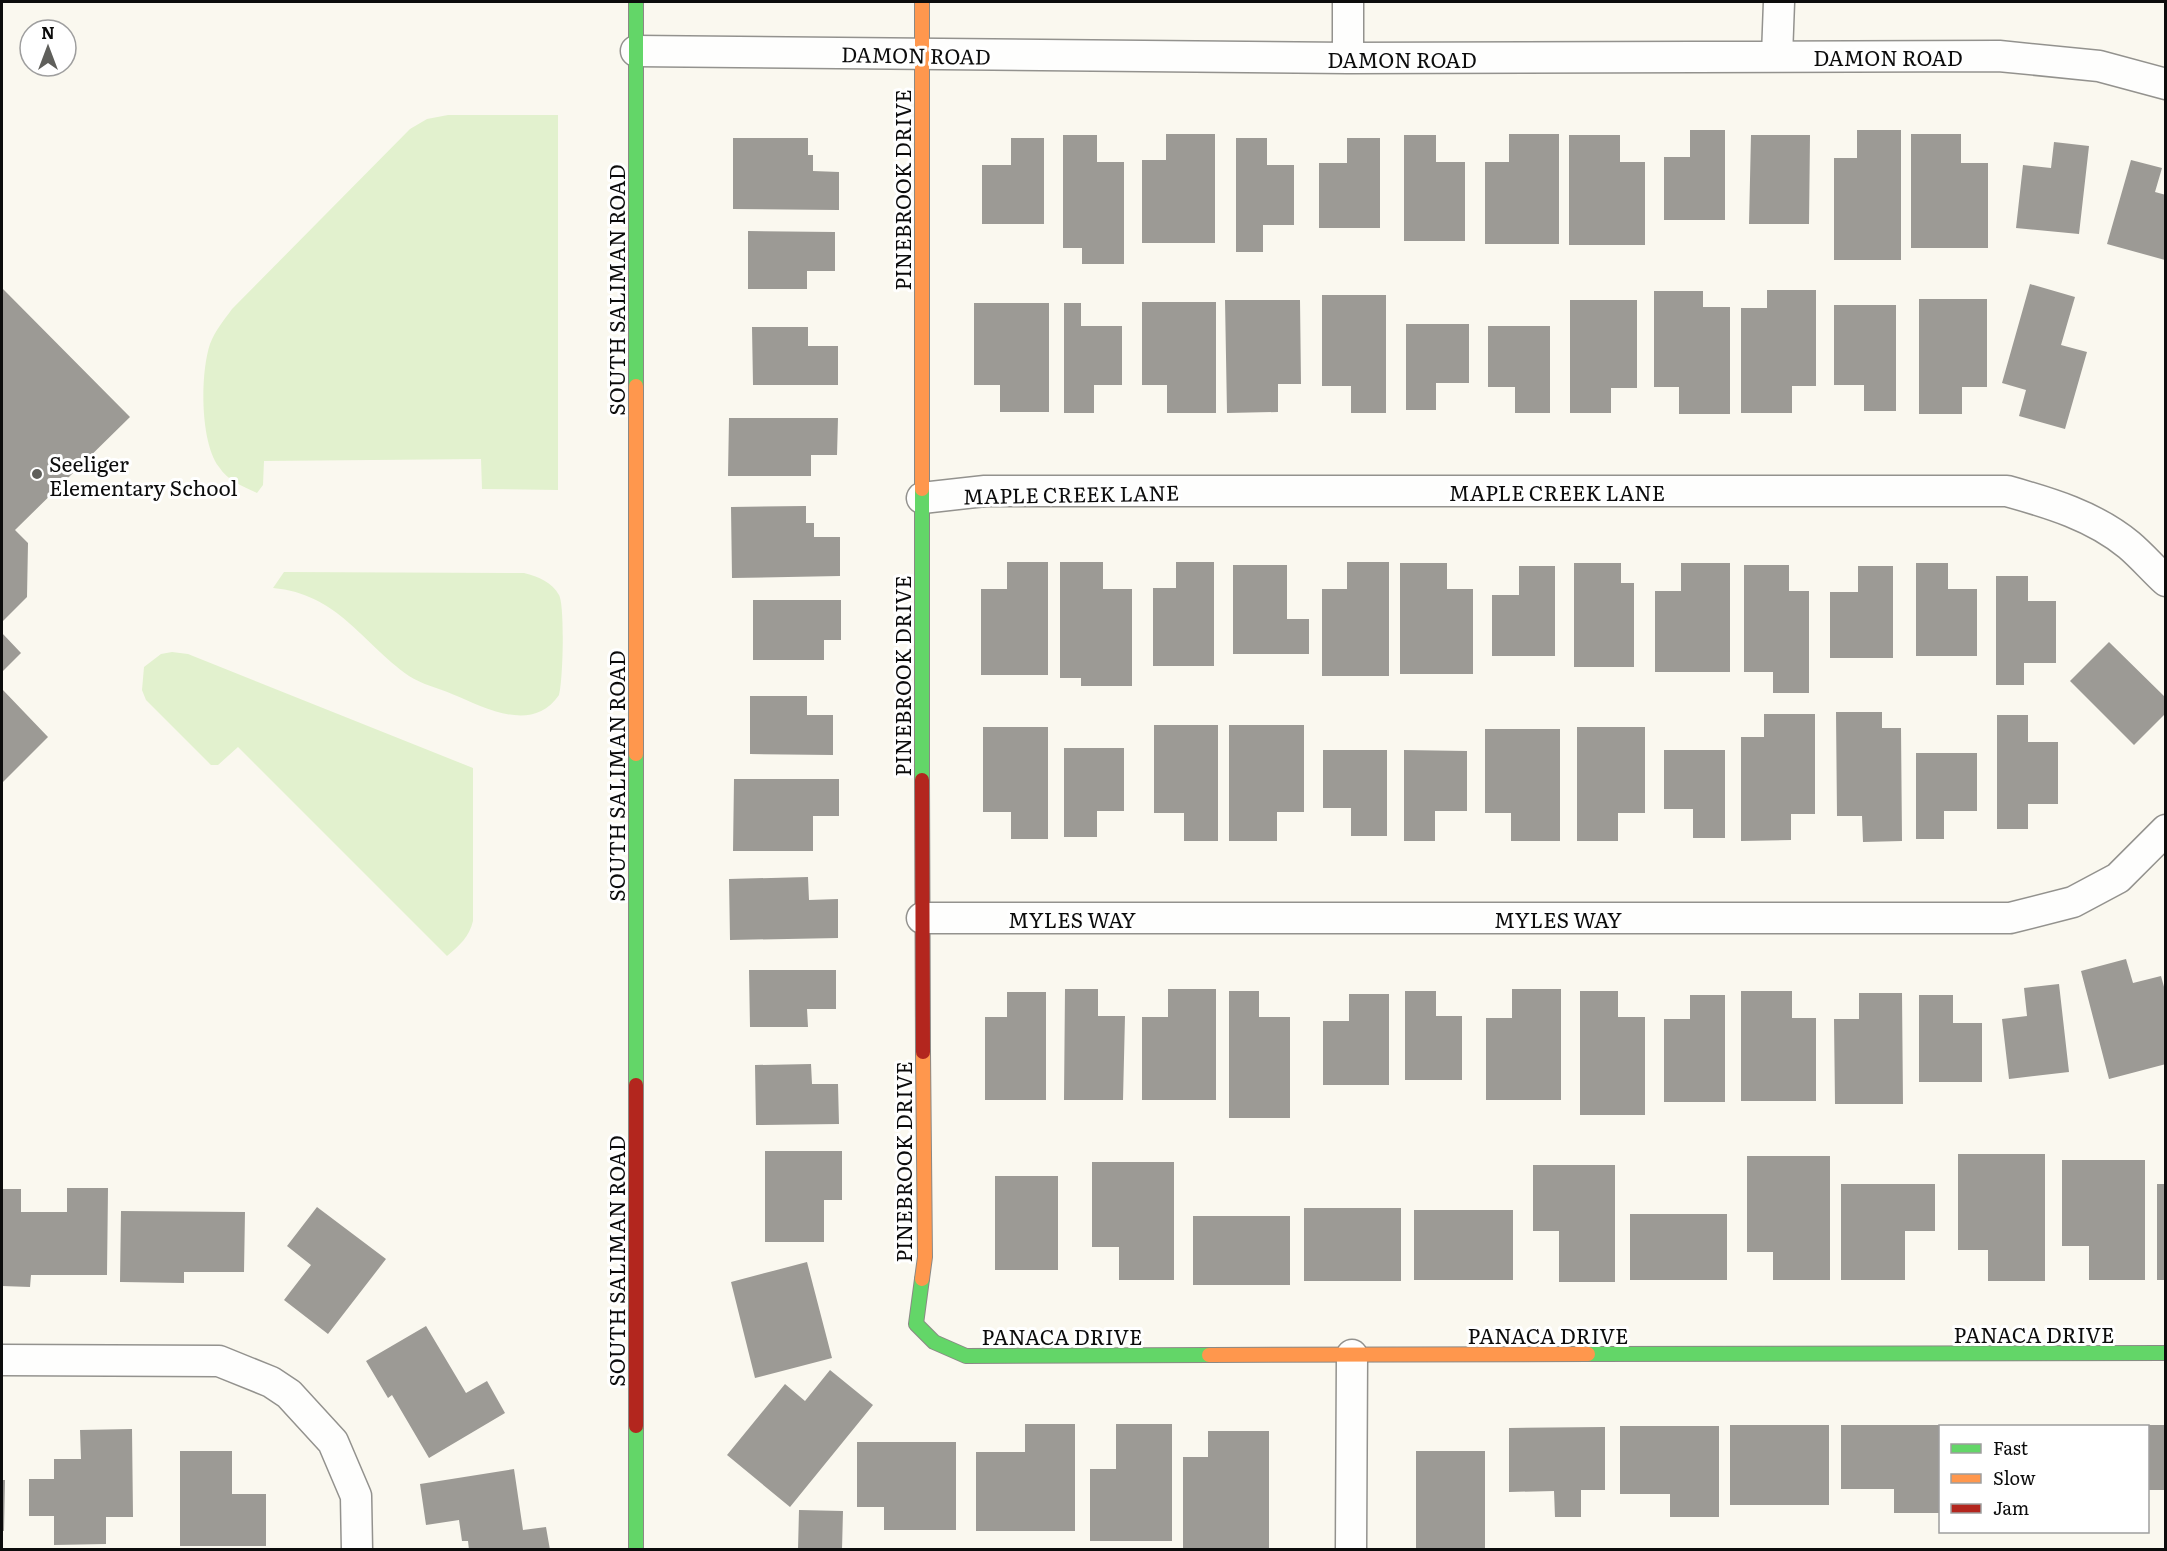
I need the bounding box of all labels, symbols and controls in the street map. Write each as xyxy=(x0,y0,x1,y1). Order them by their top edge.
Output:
north arrow xyxy=(18,18,78,78)
text: N xyxy=(41,20,55,44)
street label: DAMON ROAD xyxy=(841,37,991,71)
street label: DAMON ROAD xyxy=(1813,41,1963,72)
street label: DAMON ROAD xyxy=(1327,43,1477,74)
street label: PINEBROOK DRIVE xyxy=(886,89,917,291)
street label: SOUTH SALIMAN ROAD xyxy=(600,164,631,416)
place label: Seeliger Elementary School xyxy=(49,447,238,502)
marker: Seeliger Elementary School xyxy=(30,467,44,481)
street label: MAPLE CREEK LANE xyxy=(962,476,1180,510)
street label: MAPLE CREEK LANE xyxy=(1449,476,1665,507)
street label: PINEBROOK DRIVE xyxy=(886,575,917,777)
street label: SOUTH SALIMAN ROAD xyxy=(600,650,631,902)
street label: MYLES WAY xyxy=(1008,903,1136,934)
street label: MYLES WAY xyxy=(1494,903,1622,934)
street label: PINEBROOK DRIVE xyxy=(887,1061,918,1263)
street label: SOUTH SALIMAN ROAD xyxy=(600,1135,631,1387)
street label: PANACA DRIVE xyxy=(1954,1318,2115,1349)
street label: PANACA DRIVE xyxy=(1468,1319,1629,1350)
street label: PANACA DRIVE xyxy=(982,1320,1143,1351)
legend xyxy=(1939,1425,2149,1533)
text: Fast xyxy=(1993,1434,2029,1461)
text: Slow xyxy=(1993,1464,2036,1491)
text: Jam xyxy=(1993,1494,2029,1521)

